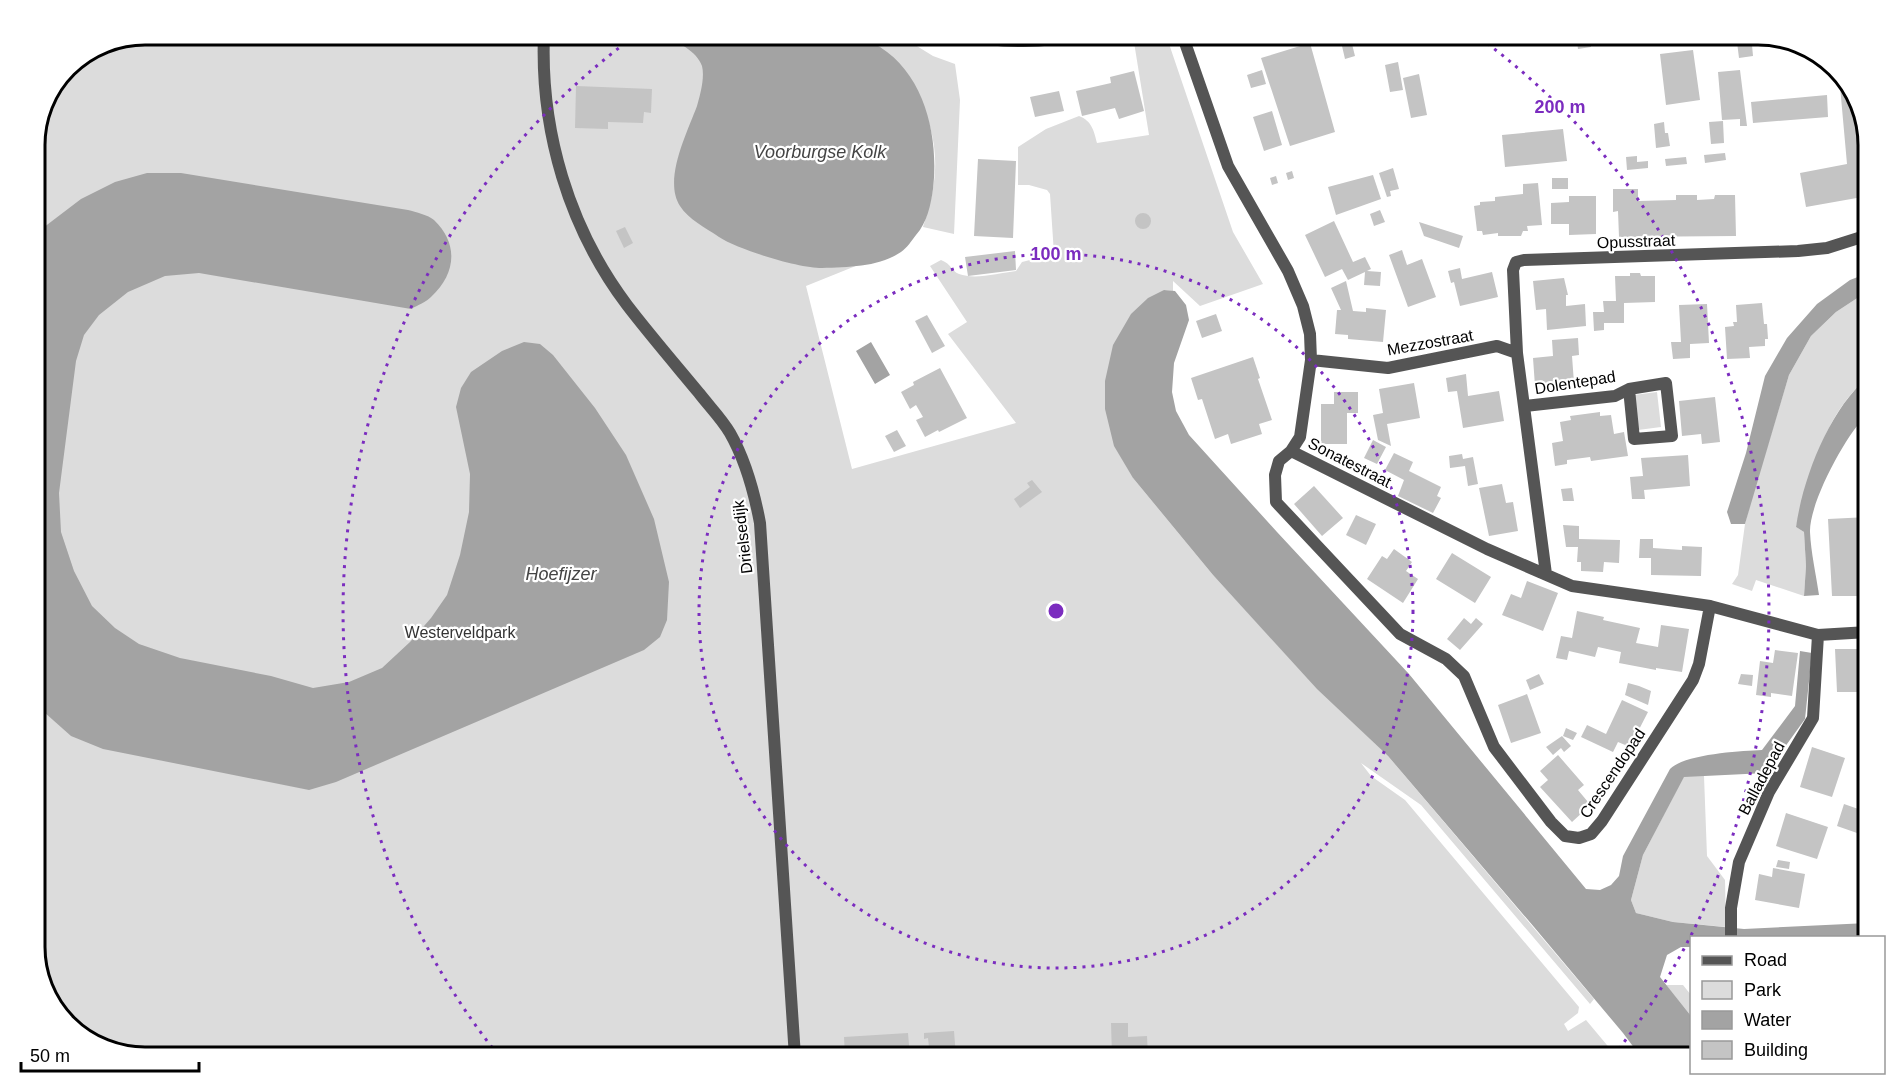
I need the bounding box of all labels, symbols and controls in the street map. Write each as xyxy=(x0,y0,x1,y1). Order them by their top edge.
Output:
text: 200 m xyxy=(1534,97,1586,117)
water label: Voorburgse Kolk xyxy=(754,142,887,162)
street label: Opusstraat xyxy=(1597,232,1676,251)
text: 100 m xyxy=(1030,244,1082,264)
street label: Mezzostraat xyxy=(1386,326,1475,358)
street label: Dolentepad xyxy=(1533,368,1617,397)
street label: Sonatestraat xyxy=(1305,434,1395,491)
street label: Drielsedijk xyxy=(729,498,755,575)
water label: Hoefijzer xyxy=(525,564,598,584)
centre of rings xyxy=(1046,601,1066,621)
park label: Westerveldpark xyxy=(405,624,516,641)
street label: Crescendopad xyxy=(1576,725,1649,821)
street label: Balladepad xyxy=(1735,739,1788,818)
legend xyxy=(1690,936,1885,1074)
text: Road xyxy=(1744,950,1787,970)
text: Park xyxy=(1744,980,1782,1000)
text: Water xyxy=(1744,1010,1791,1030)
scale bar xyxy=(21,1035,200,1073)
text: Building xyxy=(1744,1040,1808,1060)
text: 50 m xyxy=(30,1046,70,1066)

